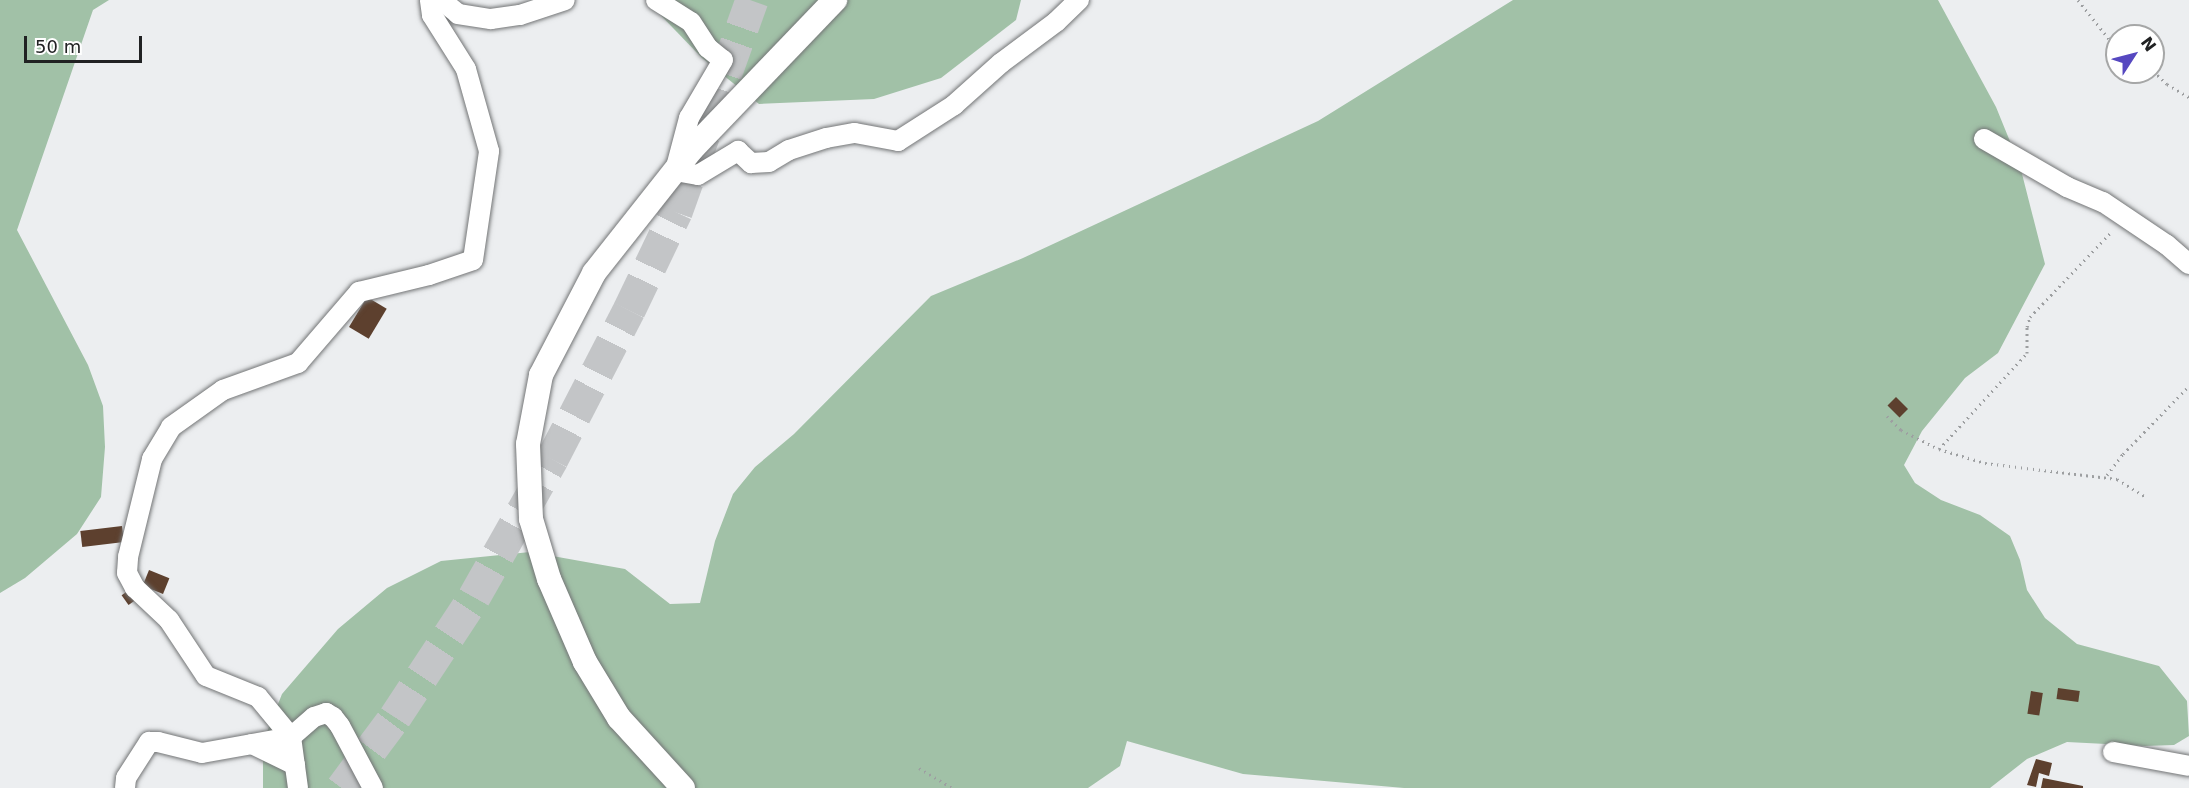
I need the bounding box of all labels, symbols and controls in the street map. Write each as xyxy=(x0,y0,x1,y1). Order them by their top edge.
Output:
scale bar xyxy=(27,24,146,62)
north arrow xyxy=(2105,24,2165,84)
text: N xyxy=(2137,33,2160,55)
text: 50 m xyxy=(35,36,81,57)

